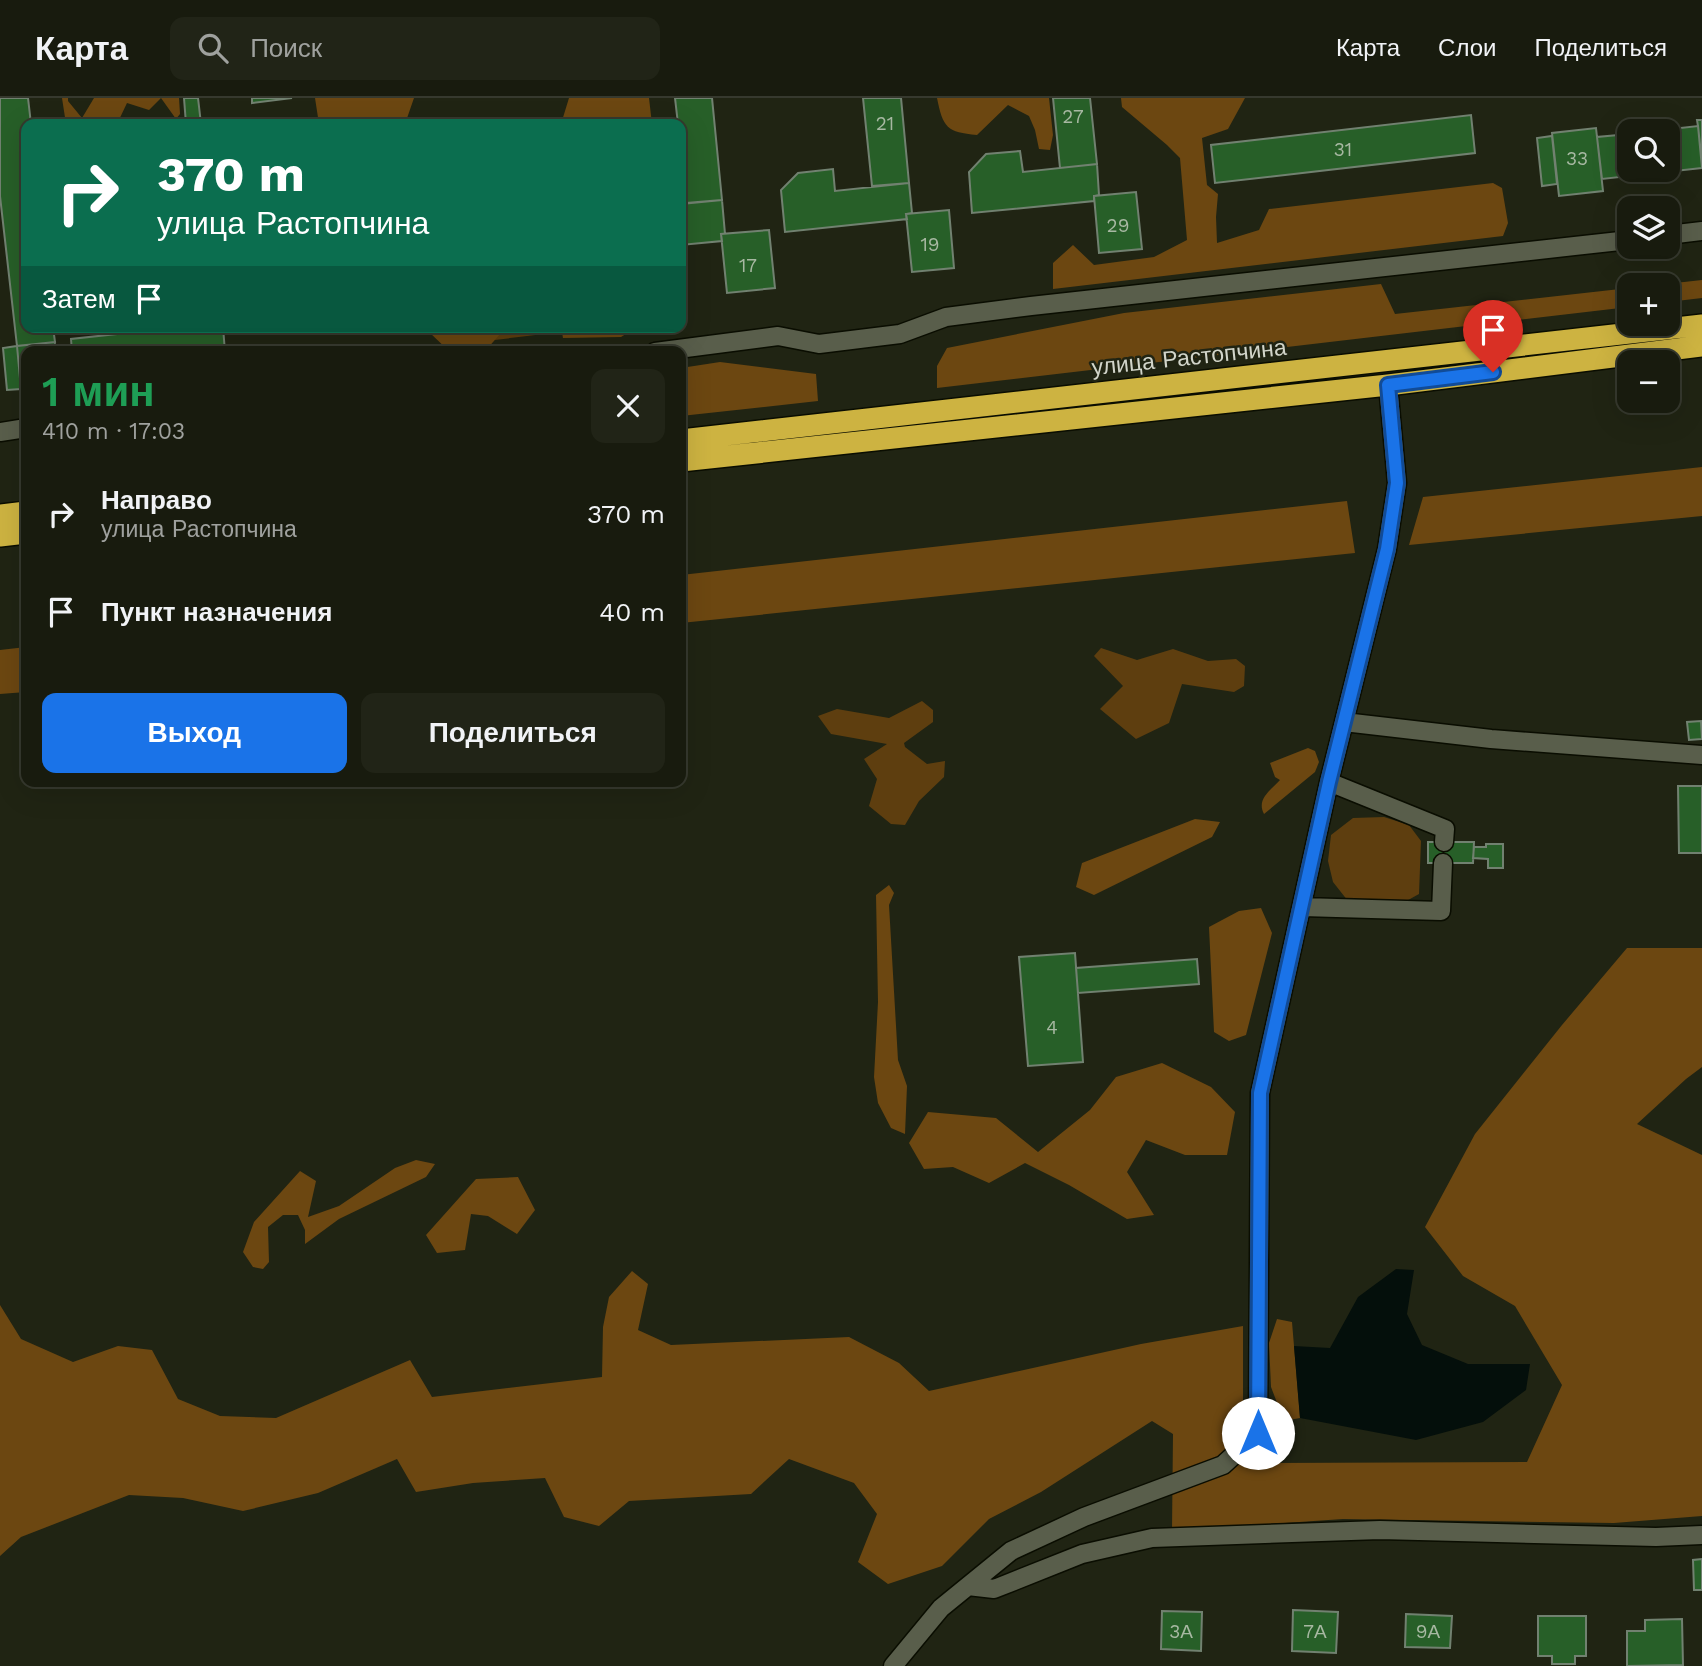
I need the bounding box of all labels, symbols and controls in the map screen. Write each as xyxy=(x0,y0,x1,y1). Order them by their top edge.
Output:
search box xyxy=(170,17,660,80)
text: Карта xyxy=(35,29,128,68)
icon: search xyxy=(194,29,232,67)
text: Поиск xyxy=(250,33,322,63)
text: Карта xyxy=(1336,34,1400,62)
text: Слои xyxy=(1438,34,1496,62)
text: Поделиться xyxy=(1534,34,1667,62)
house number: 27 xyxy=(1062,105,1084,128)
house number: 21 xyxy=(876,112,894,135)
map controls xyxy=(1617,119,1680,413)
button: search xyxy=(1617,119,1680,182)
house number: 31 xyxy=(1334,138,1352,161)
text: 370 m xyxy=(157,145,305,203)
icon: right xyxy=(42,147,133,238)
house number: 33 xyxy=(1566,147,1588,170)
button: layers xyxy=(1617,196,1680,259)
text: улица Растопчина xyxy=(157,204,429,242)
house number: 29 xyxy=(1107,214,1129,237)
house number: 19 xyxy=(920,233,940,256)
house number: 17 xyxy=(739,254,757,277)
button: + xyxy=(1617,273,1680,336)
icon: arrive xyxy=(130,280,168,318)
text: Затем xyxy=(42,284,116,314)
pin xyxy=(1463,300,1523,372)
icon: arrive xyxy=(1474,311,1512,349)
street label: улица Растопчина xyxy=(1090,334,1288,381)
button: − xyxy=(1617,350,1680,413)
text: 1 мин xyxy=(42,367,155,416)
button: close xyxy=(591,369,665,443)
text: 410 m · 17:03 xyxy=(42,418,185,445)
text: Направо xyxy=(101,485,212,515)
icon: right xyxy=(42,495,80,533)
text: 370 m xyxy=(587,499,665,529)
text: улица Растопчина xyxy=(101,516,297,543)
icon: arrive xyxy=(42,593,80,631)
text: Пункт назначения xyxy=(101,597,332,627)
text: 40 m xyxy=(599,597,665,627)
button: Выход xyxy=(42,693,347,773)
button: Поделиться xyxy=(361,693,665,773)
house number: 4 xyxy=(1046,1016,1058,1039)
position arrow xyxy=(1221,1396,1295,1470)
house number: 3А xyxy=(1169,1620,1193,1643)
house number: 7А xyxy=(1303,1620,1327,1643)
house number: 9А xyxy=(1416,1620,1441,1643)

